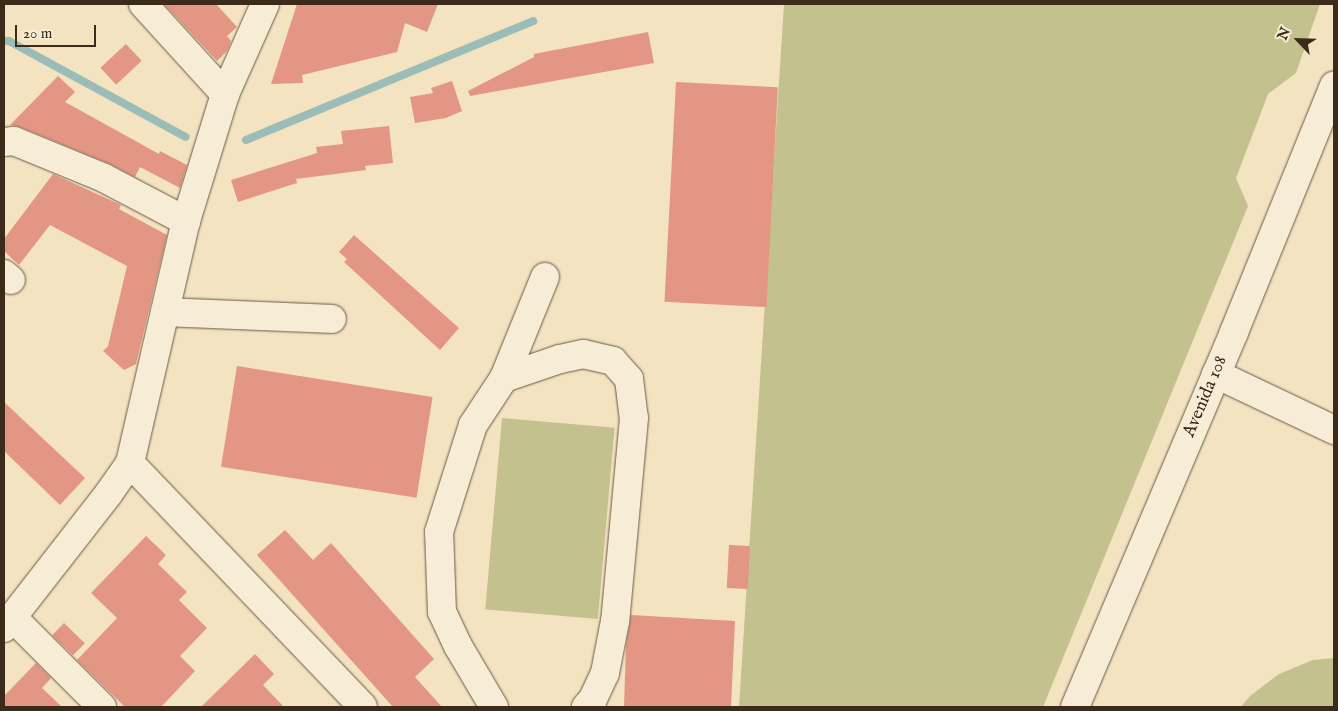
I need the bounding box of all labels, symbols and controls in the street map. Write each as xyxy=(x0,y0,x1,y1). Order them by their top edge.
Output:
scale bar xyxy=(18,15,99,47)
north arrow xyxy=(1273,15,1323,65)
text: 20 m xyxy=(23,24,52,43)
text: N xyxy=(1274,25,1295,43)
street label: Avenida 108 xyxy=(1179,353,1233,441)

